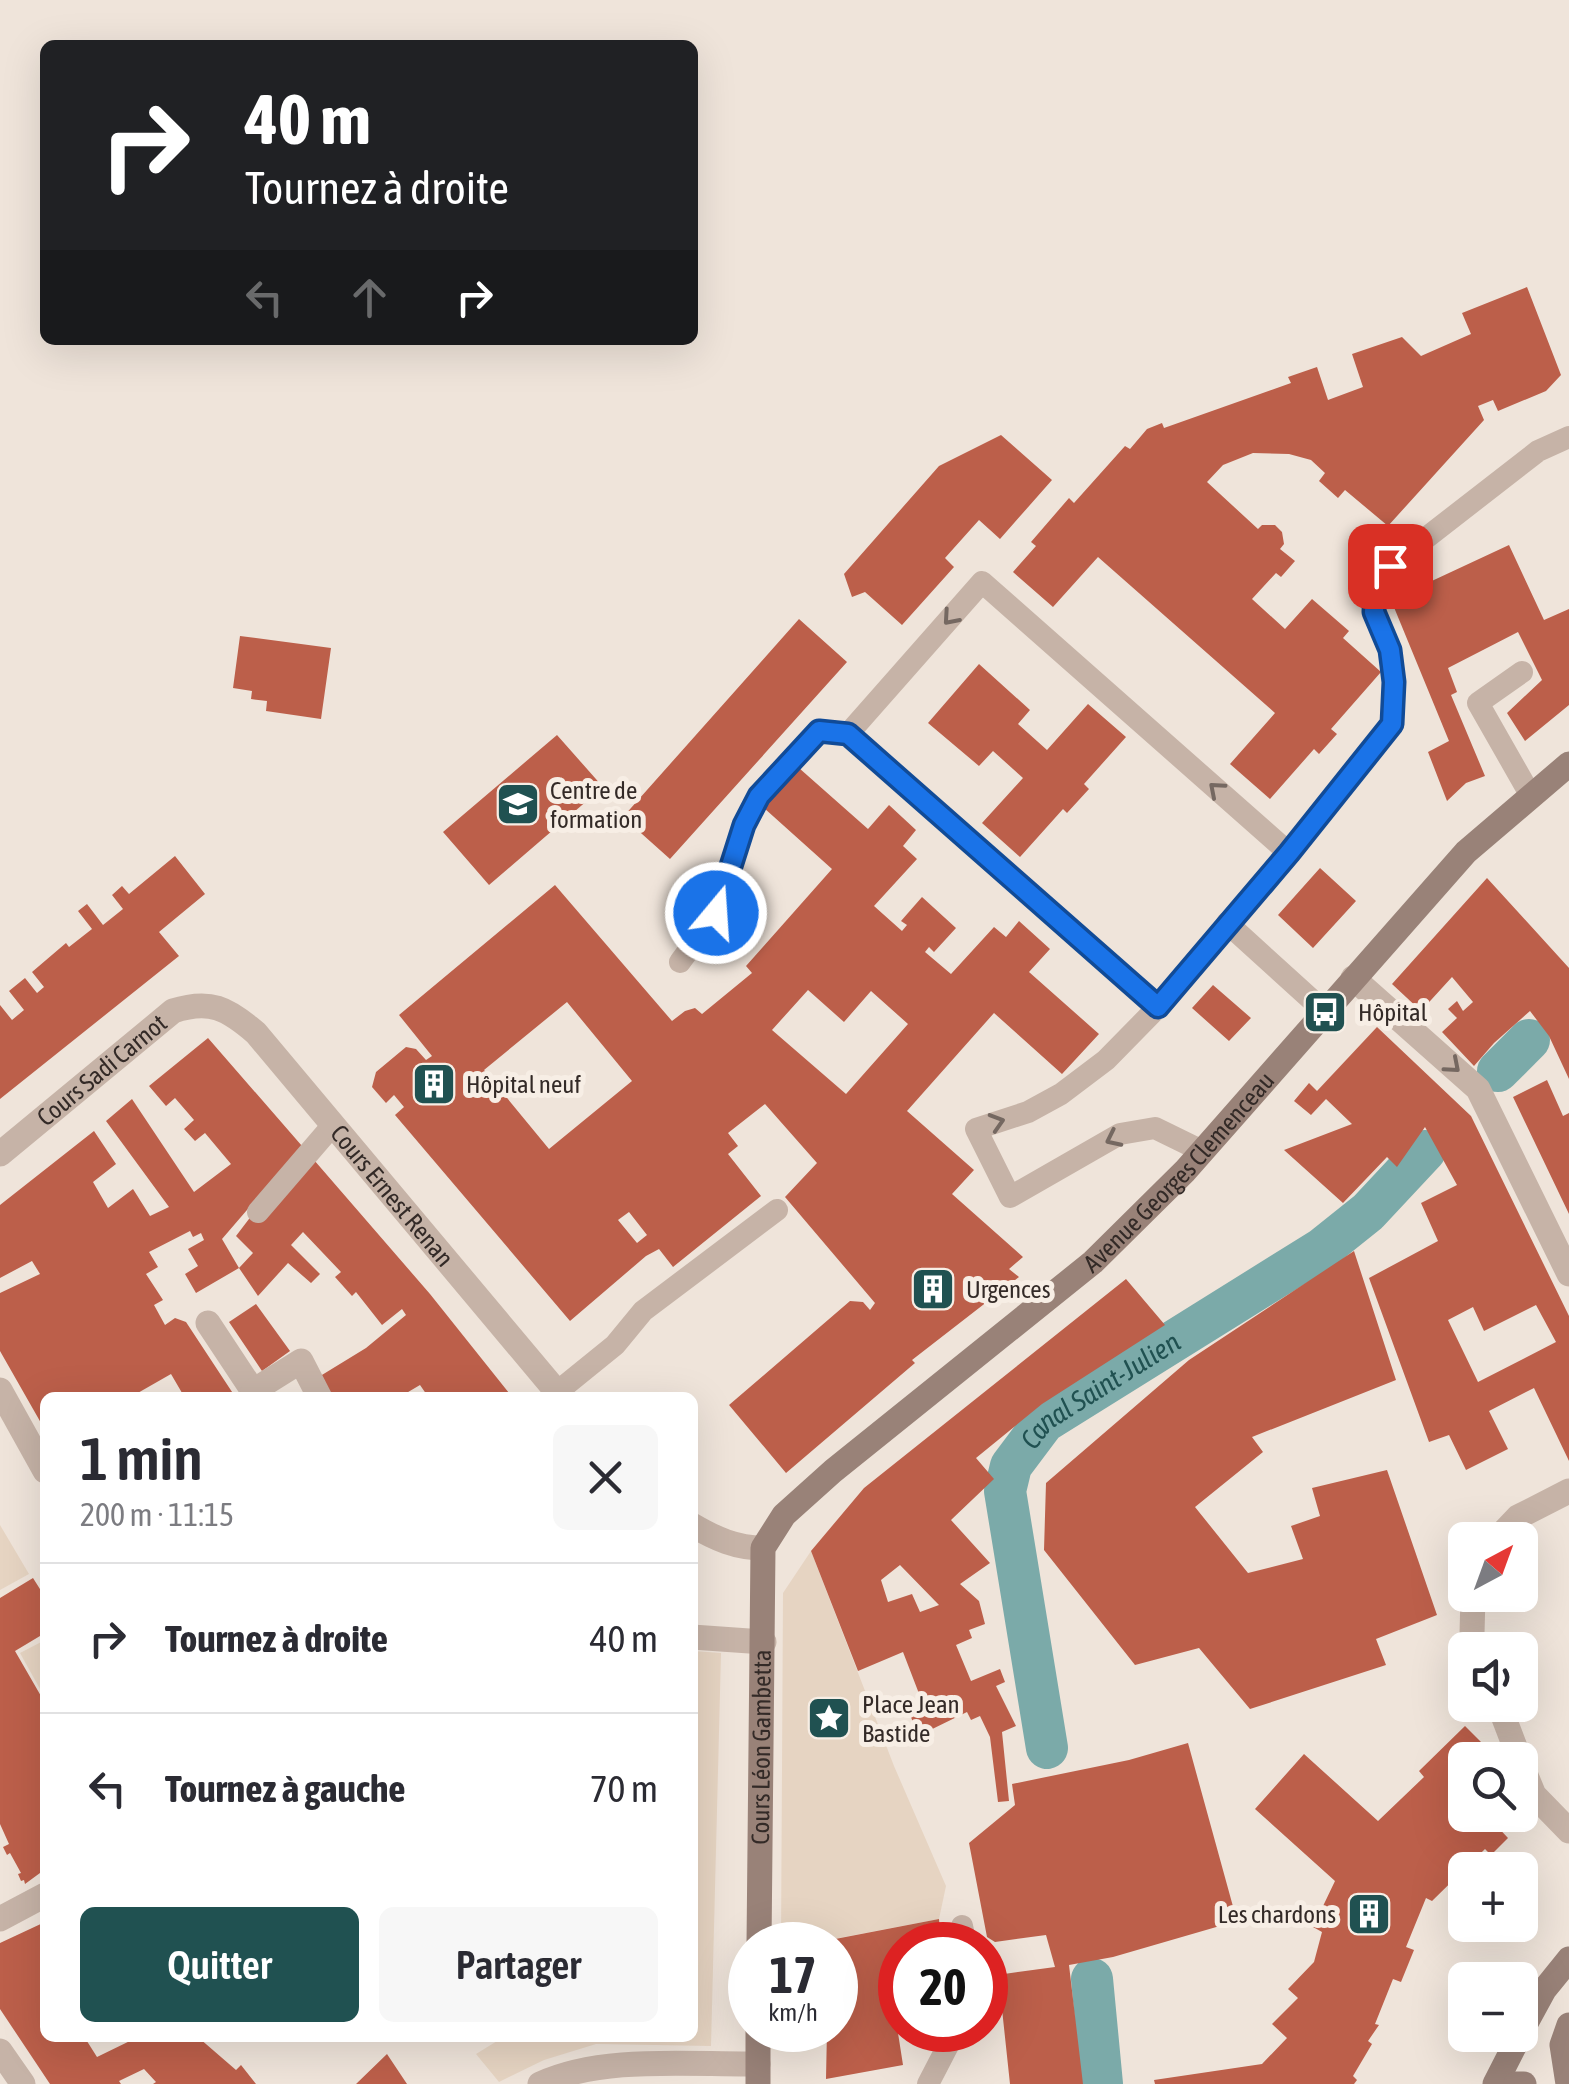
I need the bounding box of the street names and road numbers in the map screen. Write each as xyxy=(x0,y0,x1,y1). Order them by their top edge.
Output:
street label: Cours Sadi Carnot xyxy=(31,1008,172,1131)
street label: Avenue Georges Clemenceau xyxy=(1078,1066,1280,1278)
street label: Cours Ernest Renan xyxy=(325,1119,459,1272)
street label: Cours Léon Gambetta xyxy=(746,1649,776,1845)

